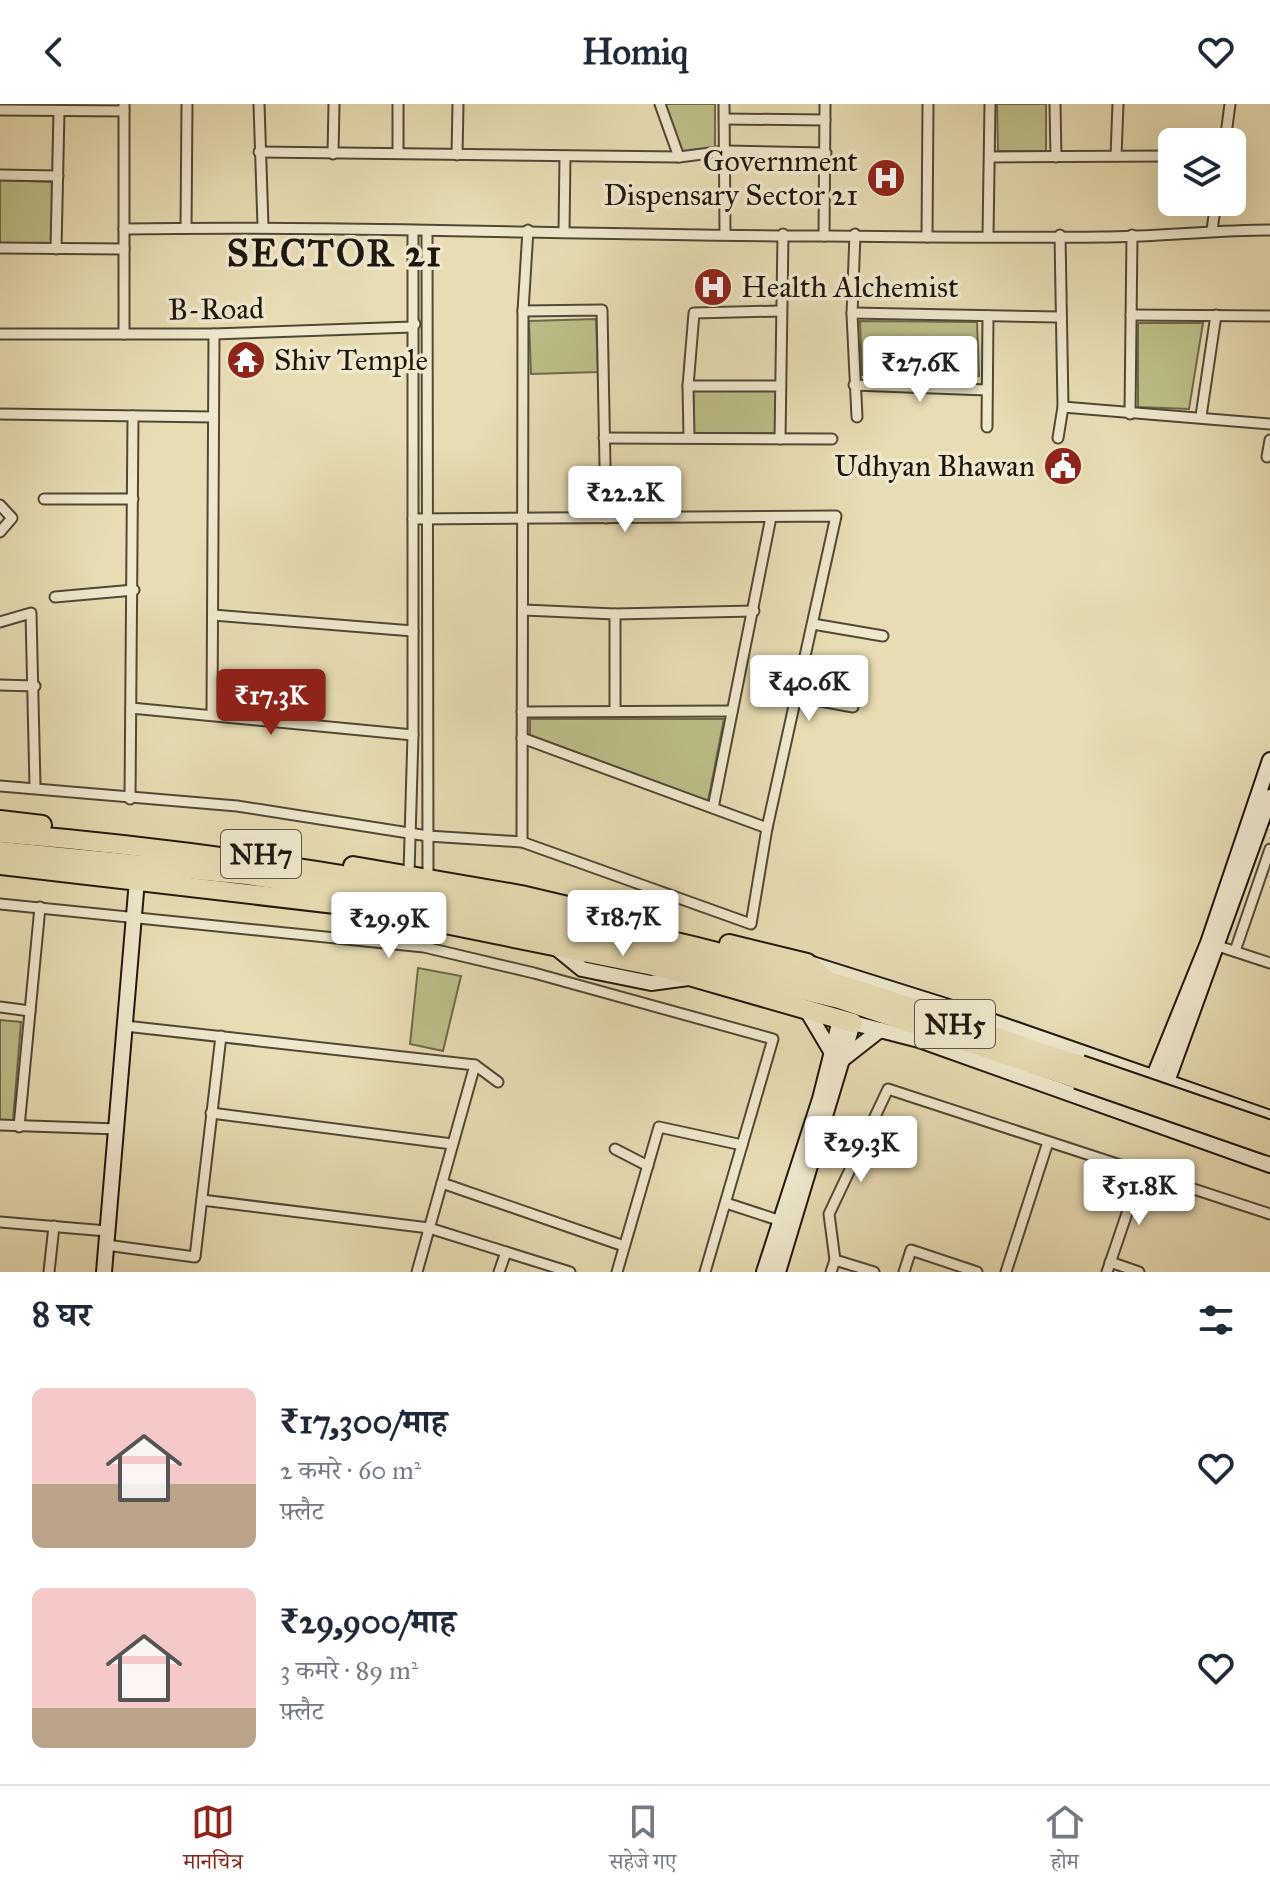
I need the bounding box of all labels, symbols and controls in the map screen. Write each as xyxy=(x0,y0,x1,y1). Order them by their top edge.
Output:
icon: back xyxy=(32,30,76,74)
text: Homiq xyxy=(582,30,688,74)
icon: heart xyxy=(1194,30,1238,74)
map controls xyxy=(1158,128,1246,216)
button: layers xyxy=(1158,128,1246,216)
place label: Government Dispensary Sector 21 xyxy=(603,143,858,213)
hospital icon: Government Dispensary Sector 21 xyxy=(865,157,907,199)
district label: SECTOR 21 xyxy=(227,230,443,276)
hospital icon: Health Alchemist xyxy=(692,266,734,308)
place label: Health Alchemist xyxy=(741,269,959,305)
street label: B-Road xyxy=(168,290,264,328)
pin: ₹27.6K xyxy=(855,336,985,404)
temple icon: Shiv Temple xyxy=(225,339,267,381)
place label: Shiv Temple xyxy=(274,342,428,378)
text: ₹27.6K xyxy=(881,346,959,378)
public building icon: Udhyan Bhawan xyxy=(1042,445,1084,487)
place label: Udhyan Bhawan xyxy=(834,448,1035,484)
pin: ₹22.2K xyxy=(560,466,690,534)
text: ₹22.2K xyxy=(586,476,664,508)
pin: ₹40.6K xyxy=(744,655,874,723)
text: ₹40.6K xyxy=(768,665,850,697)
pin: ₹17.3K xyxy=(206,669,336,737)
text: ₹17.3K xyxy=(235,679,307,711)
road number: NH7 xyxy=(221,830,301,878)
pin: ₹18.7K xyxy=(558,890,688,958)
pin: ₹29.9K xyxy=(324,892,454,960)
text: ₹18.7K xyxy=(586,900,660,932)
text: ₹29.9K xyxy=(349,902,429,934)
road number: NH5 xyxy=(915,1000,995,1048)
pin: ₹29.3K xyxy=(796,1116,926,1184)
text: ₹29.3K xyxy=(823,1126,899,1158)
pin: ₹51.8K xyxy=(1074,1159,1204,1227)
text: ₹51.8K xyxy=(1102,1169,1176,1201)
text: 8 घर xyxy=(32,1294,91,1335)
icon: filters xyxy=(1194,1298,1238,1342)
text: ₹17,300/माह xyxy=(280,1401,447,1442)
icon: home xyxy=(96,1420,192,1516)
icon: heart xyxy=(1194,1446,1238,1490)
text: 2 कमरे · 60 m² xyxy=(280,1454,421,1486)
text: फ़्लैट xyxy=(280,1495,323,1527)
text: ₹29,900/माह xyxy=(280,1601,456,1642)
icon: home xyxy=(96,1620,192,1716)
icon: heart xyxy=(1194,1646,1238,1690)
text: 3 कमरे · 89 m² xyxy=(280,1654,418,1686)
text: फ़्लैट xyxy=(280,1695,323,1727)
tab: मानचित्र xyxy=(183,1800,243,1883)
tab: सहेजे गए xyxy=(609,1800,676,1883)
tab: होम xyxy=(1043,1800,1087,1883)

